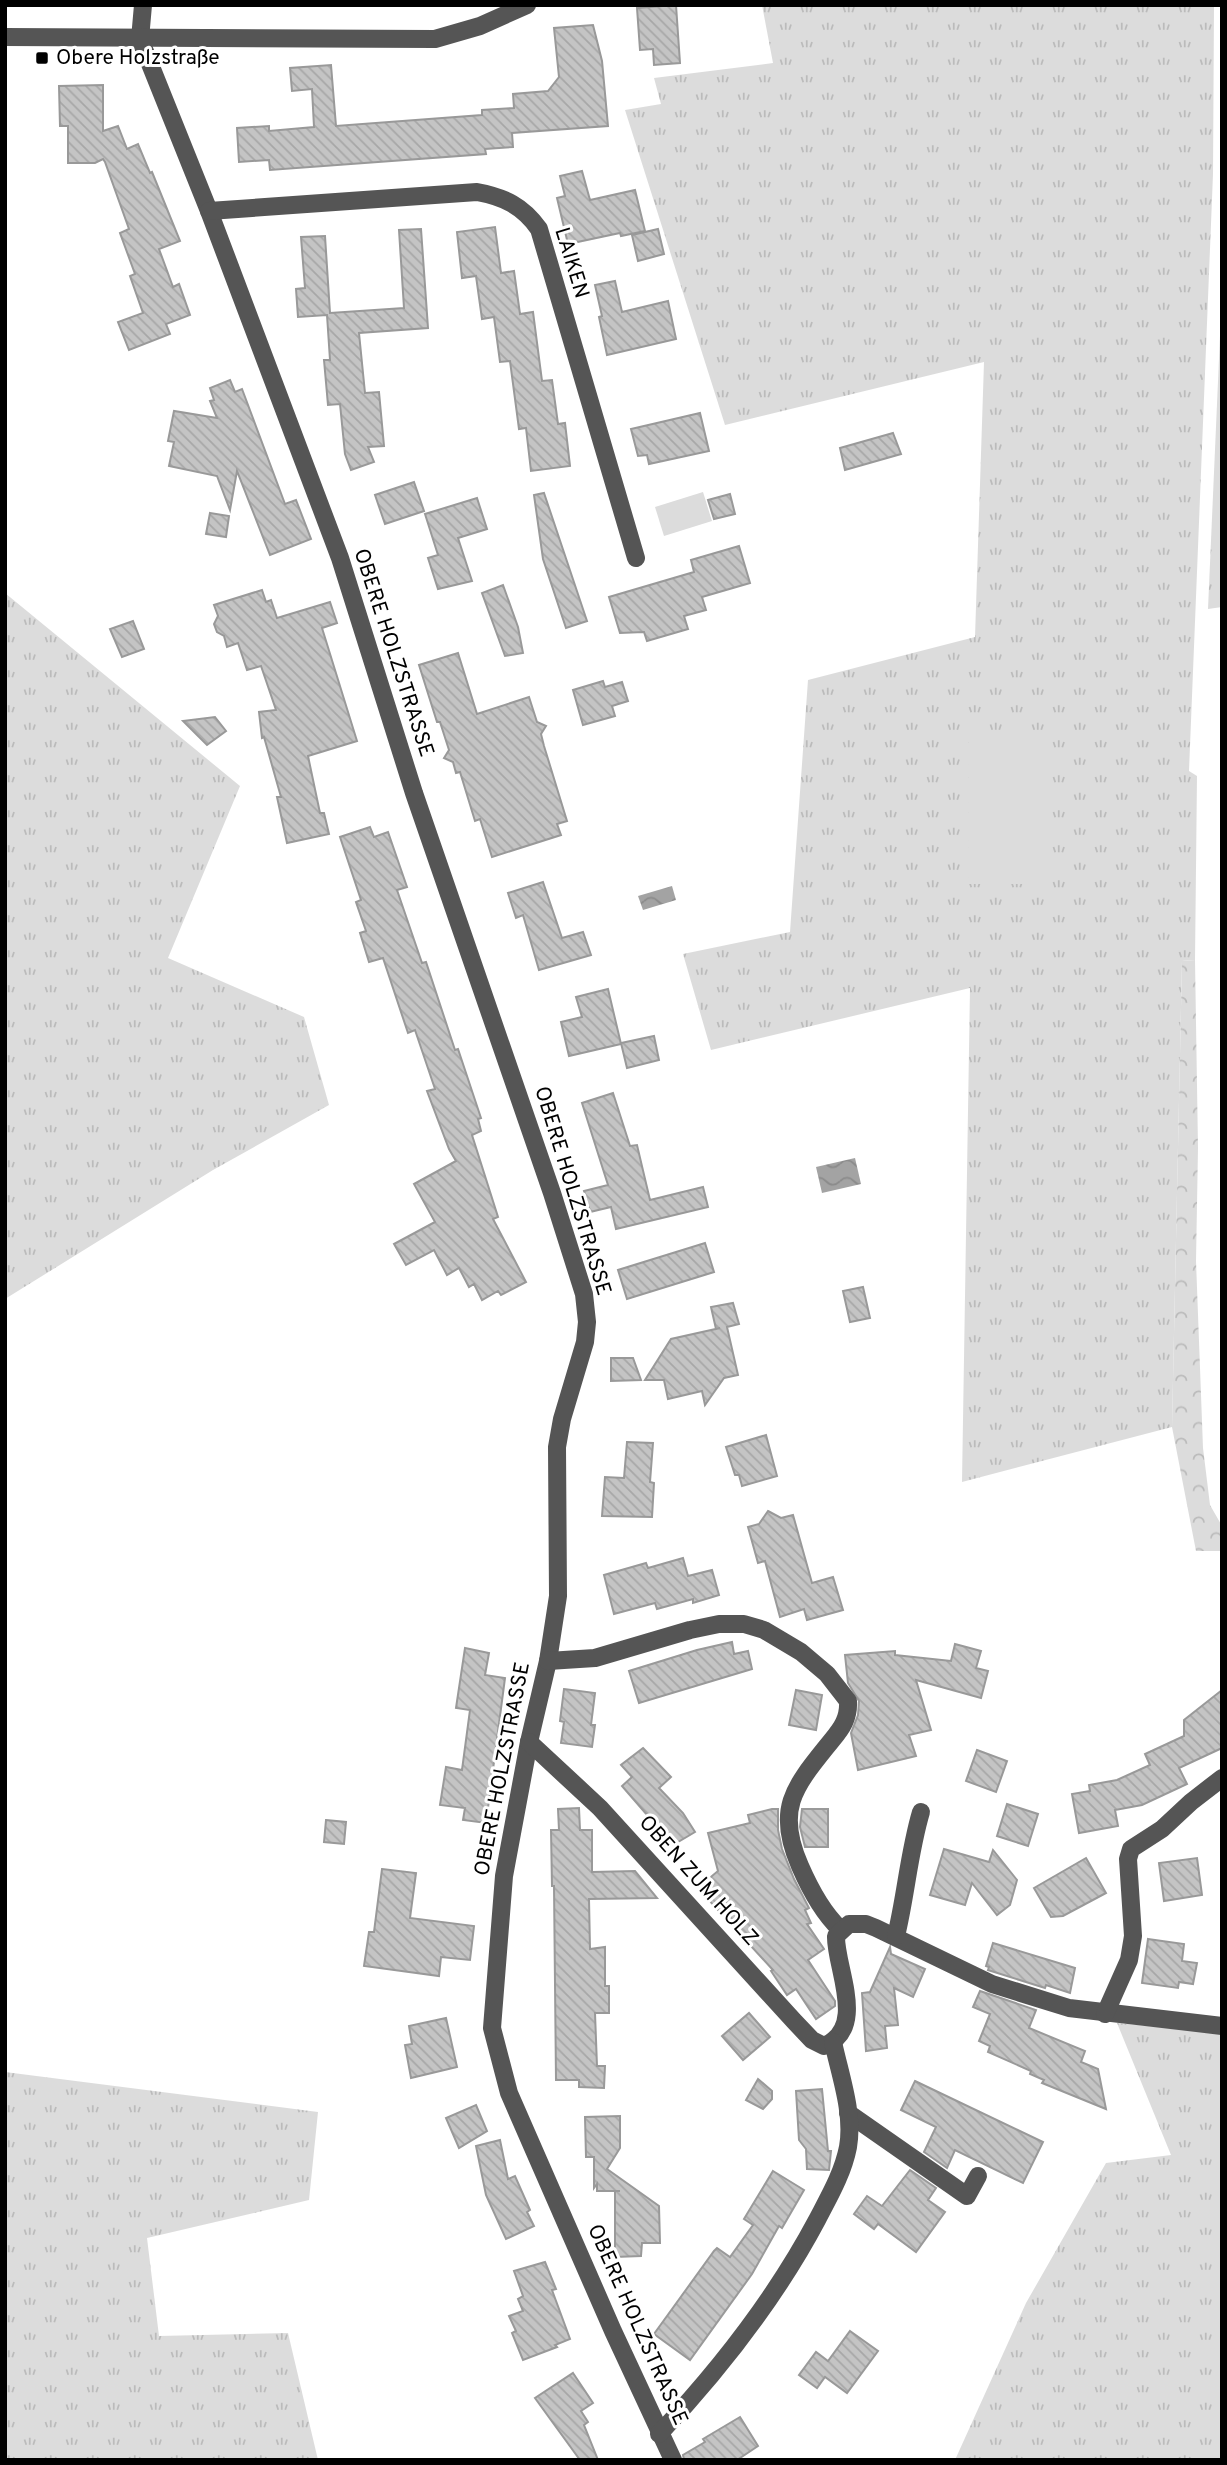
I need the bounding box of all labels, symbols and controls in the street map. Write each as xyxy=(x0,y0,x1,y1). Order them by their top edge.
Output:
place label: Obere Holzstraße xyxy=(56,45,220,72)
marker: Obere Holzstraße xyxy=(34,50,50,66)
street label: LAIKEN xyxy=(547,224,595,302)
street label: OBERE HOLZSTRASSE xyxy=(347,545,439,761)
street label: OBERE HOLZSTRASSE xyxy=(527,1083,617,1299)
street label: OBERE HOLZSTRASSE xyxy=(469,1660,537,1878)
street label: OBEN ZUM HOLZ xyxy=(632,1810,764,1952)
street label: OBERE HOLZSTRASSE xyxy=(580,2220,694,2430)

